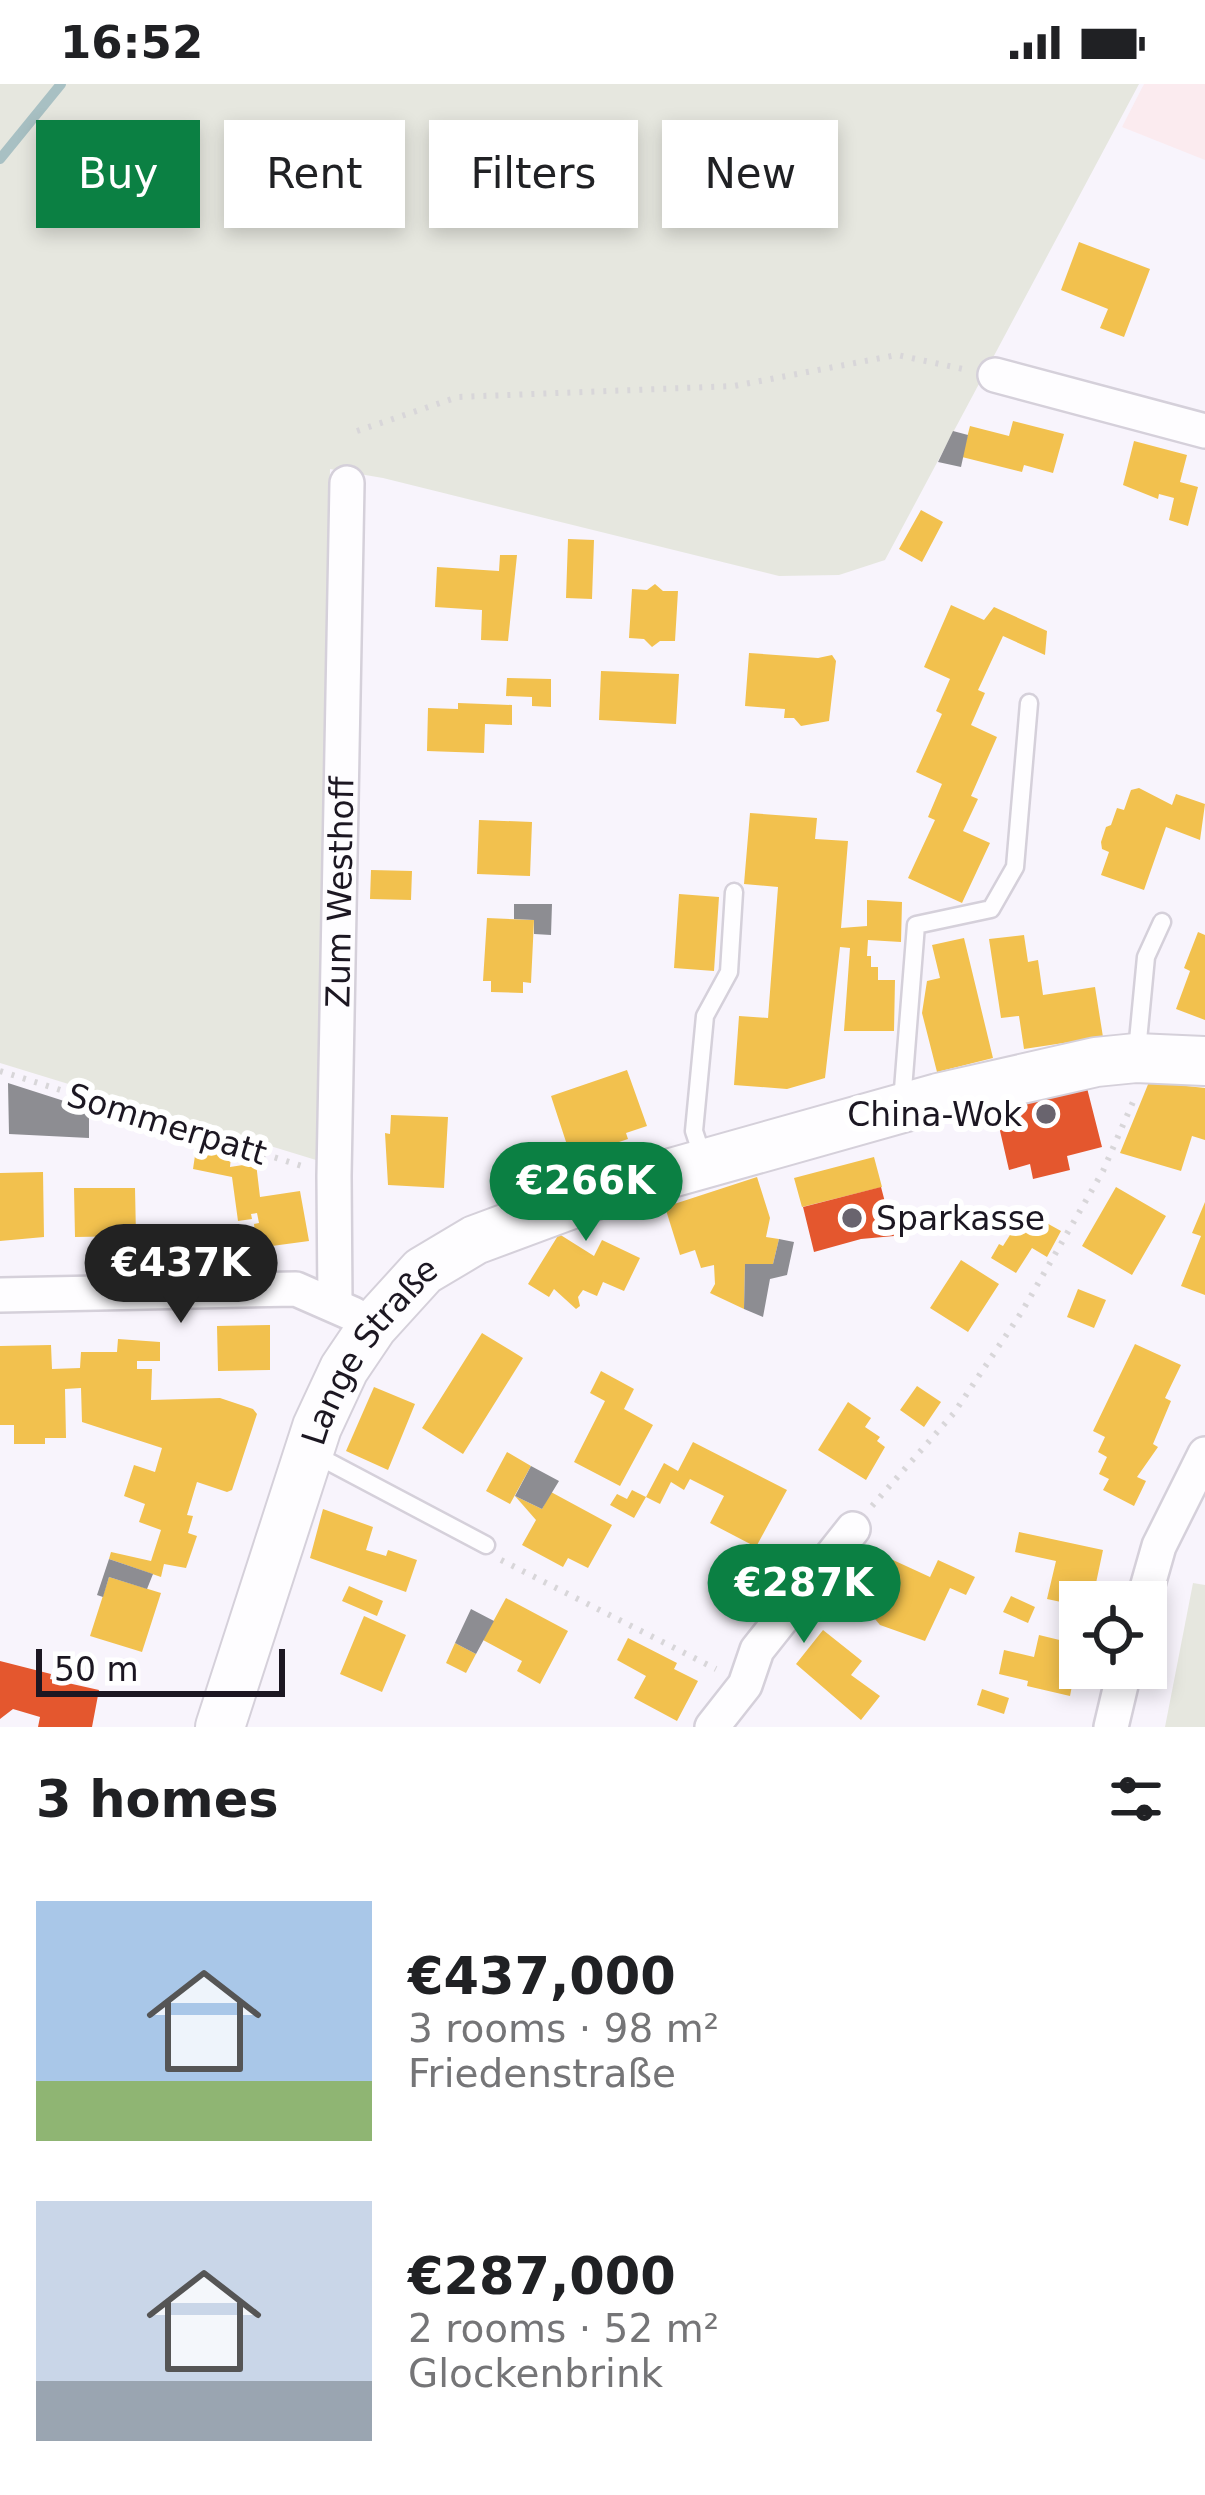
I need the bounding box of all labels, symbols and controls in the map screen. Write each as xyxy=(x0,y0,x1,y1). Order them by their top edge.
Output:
text: 16:52 xyxy=(60,16,203,69)
chip: Buy xyxy=(36,120,200,228)
chip: Rent xyxy=(224,120,405,228)
chip: Filters xyxy=(429,120,638,228)
chip: New xyxy=(662,120,838,228)
street label: Zum Westhoff xyxy=(318,775,361,1008)
street label: Sommerpatt xyxy=(63,1075,271,1173)
place label: China-Wok xyxy=(847,1095,1023,1134)
marker: China-Wok xyxy=(1033,1101,1059,1127)
pin: €266K xyxy=(502,1142,670,1244)
text: €266K xyxy=(517,1158,655,1203)
place label: Sparkasse xyxy=(876,1199,1045,1238)
marker: Sparkasse xyxy=(839,1205,865,1231)
pin: €437K xyxy=(97,1224,265,1326)
text: €437K xyxy=(112,1240,250,1285)
street label: Lange Straße xyxy=(293,1248,444,1450)
pin: €287K xyxy=(720,1544,888,1646)
text: €287K xyxy=(735,1560,873,1605)
map controls xyxy=(1059,1581,1167,1689)
button: locate xyxy=(1059,1581,1167,1689)
scale bar xyxy=(36,1643,285,1696)
text: 50 m xyxy=(54,1650,139,1689)
icon: filters xyxy=(1103,1766,1169,1832)
text: 3 homes xyxy=(36,1770,279,1829)
text: €437,000 xyxy=(408,1947,676,2006)
icon: home xyxy=(132,1949,276,2093)
text: 3 rooms · 98 m² xyxy=(408,2006,719,2051)
text: Friedenstraße xyxy=(408,2051,676,2096)
text: €287,000 xyxy=(408,2247,676,2306)
icon: home xyxy=(132,2249,276,2393)
text: 2 rooms · 52 m² xyxy=(408,2306,719,2351)
text: Glockenbrink xyxy=(408,2351,663,2396)

